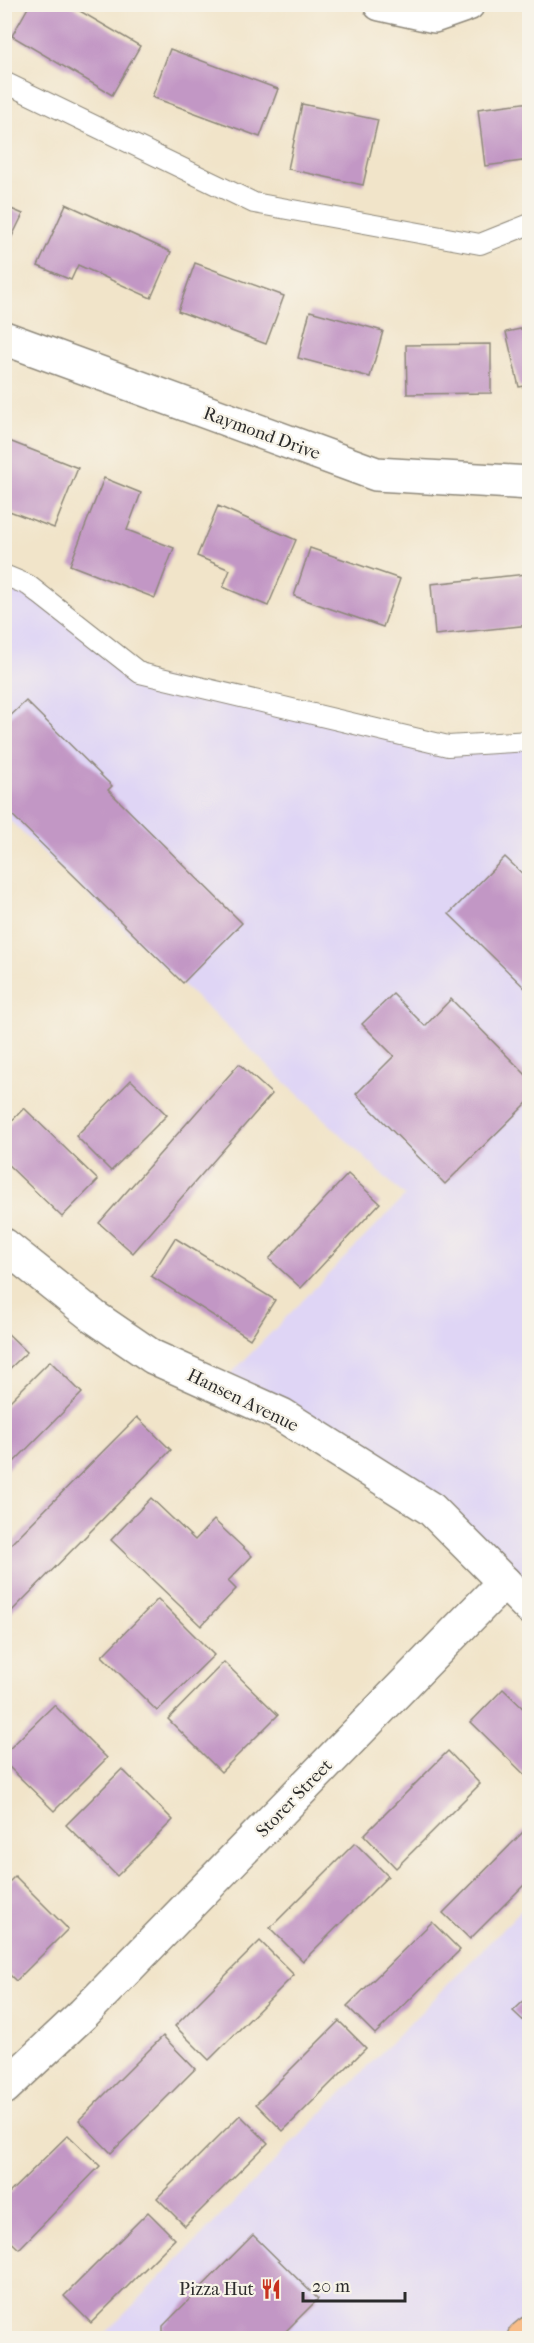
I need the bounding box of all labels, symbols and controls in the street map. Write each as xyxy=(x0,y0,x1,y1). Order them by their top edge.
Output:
street label: Raymond Drive xyxy=(201,403,323,464)
street label: Hansen Avenue xyxy=(184,1364,302,1436)
street label: Storer Street xyxy=(252,1755,337,1842)
scale bar xyxy=(303,2265,405,2303)
text: 20 m xyxy=(312,2276,350,2297)
restaurant icon: Pizza Hut xyxy=(259,2277,283,2301)
place label: Pizza Hut xyxy=(179,2279,255,2300)

